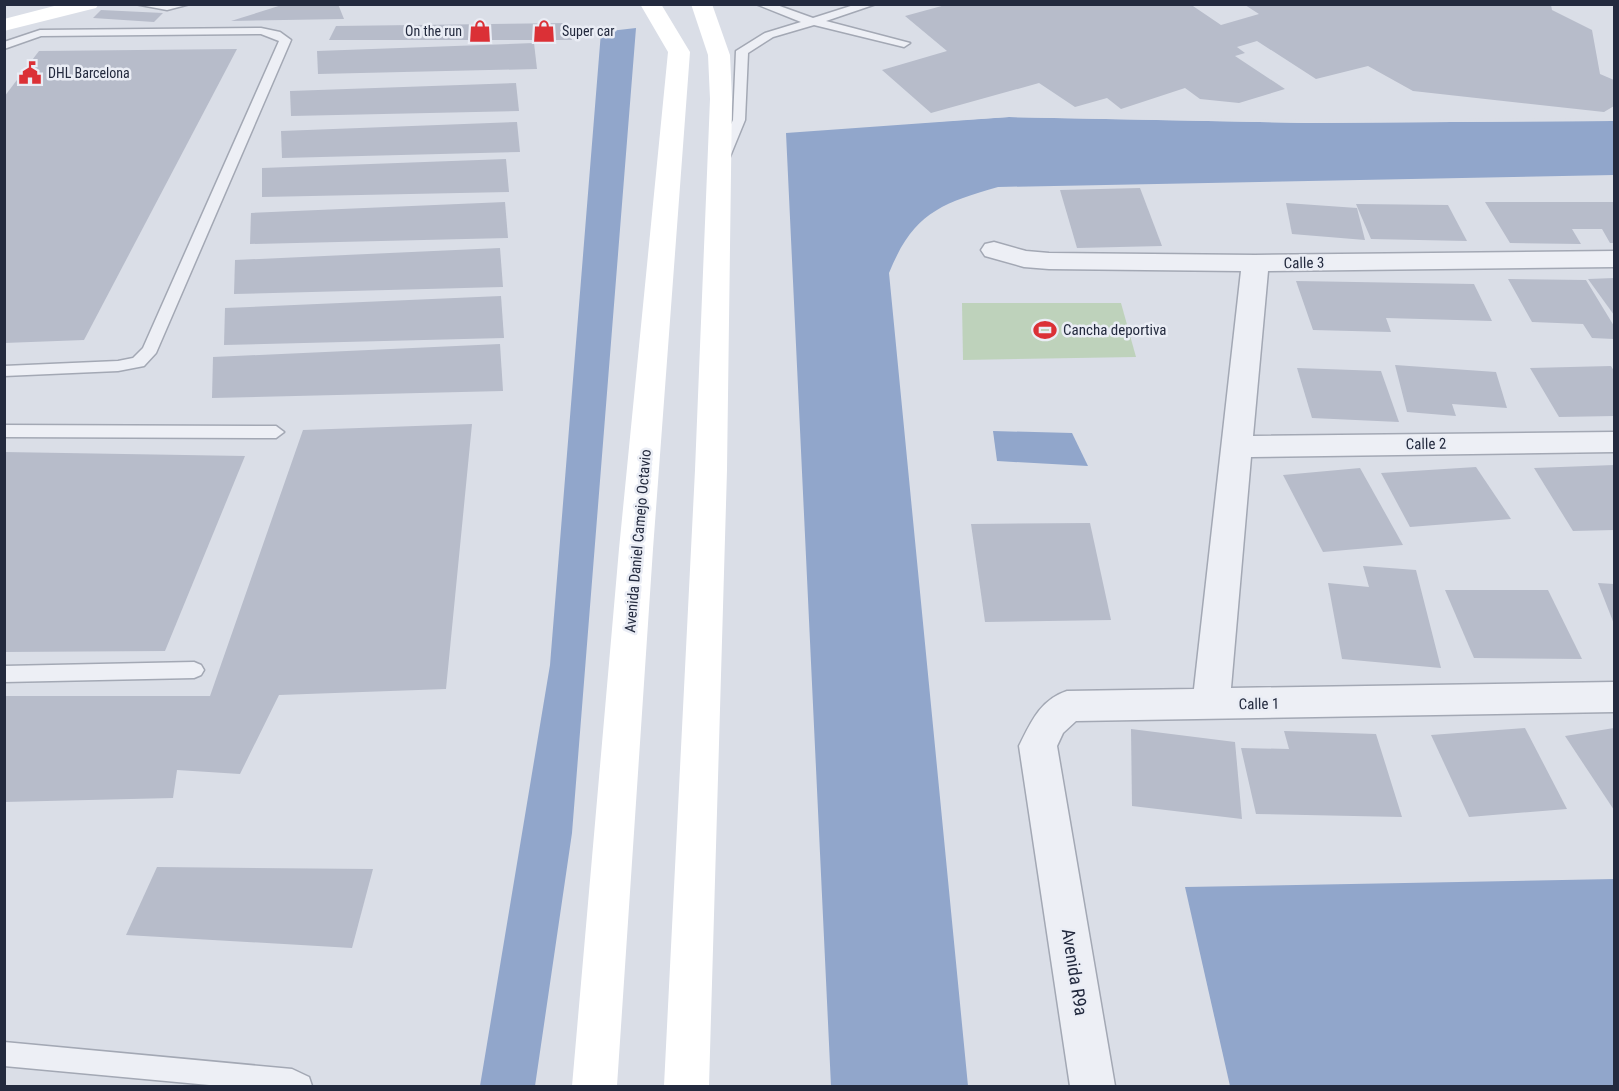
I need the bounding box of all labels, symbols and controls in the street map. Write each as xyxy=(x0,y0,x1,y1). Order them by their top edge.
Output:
shop icon: On the run xyxy=(467,18,493,44)
shop icon: Super car xyxy=(531,18,557,44)
place label: On the run xyxy=(405,23,462,39)
place label: Super car xyxy=(562,23,614,39)
public building icon: DHL Barcelona xyxy=(17,60,43,86)
place label: DHL Barcelona xyxy=(48,65,130,81)
street label: Calle 3 xyxy=(1284,254,1324,272)
sports icon: Cancha deportiva xyxy=(1032,317,1058,343)
place label: Cancha deportiva xyxy=(1063,321,1166,339)
street label: Calle 2 xyxy=(1406,435,1446,453)
street label: Avenida Daniel Camejo Octavio xyxy=(621,449,655,633)
street label: Calle 1 xyxy=(1239,695,1279,713)
street label: Avenida R9a xyxy=(1058,927,1092,1017)

